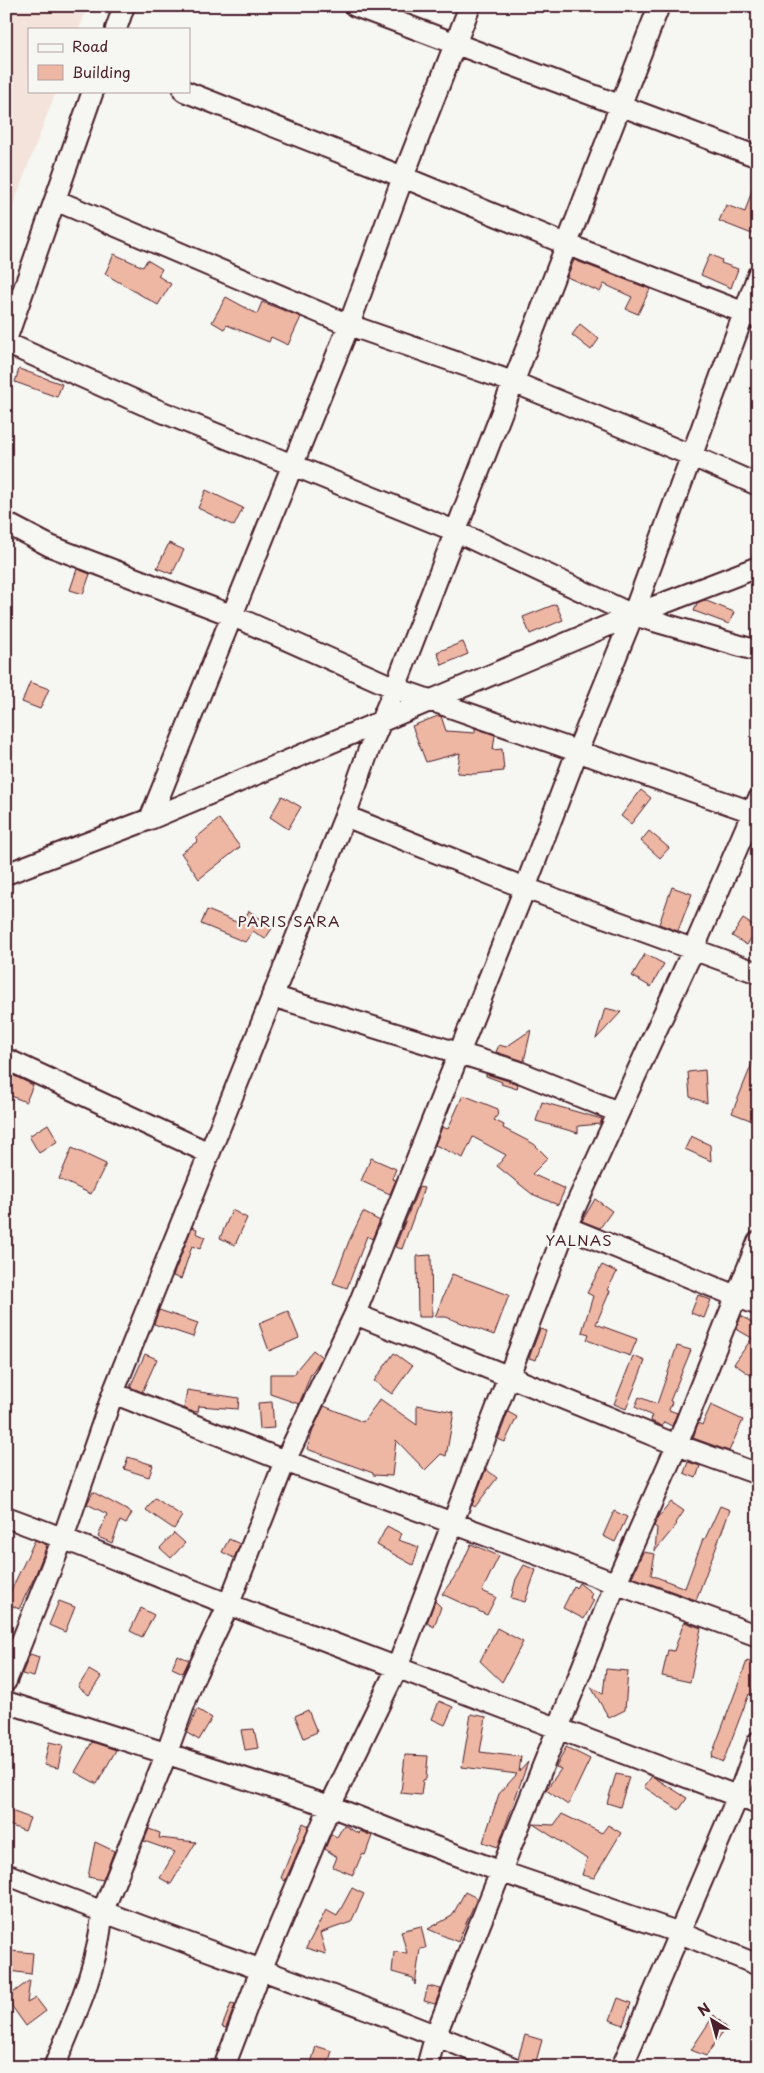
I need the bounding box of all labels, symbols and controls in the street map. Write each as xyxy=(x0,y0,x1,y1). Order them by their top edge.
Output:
legend xyxy=(28,28,190,92)
text: Road xyxy=(72,34,108,57)
text: Building xyxy=(72,60,131,83)
district label: PARIS SARA xyxy=(238,909,340,932)
district label: YALNAS xyxy=(545,1228,613,1251)
north arrow xyxy=(686,1996,736,2046)
text: N xyxy=(693,1997,715,2021)

